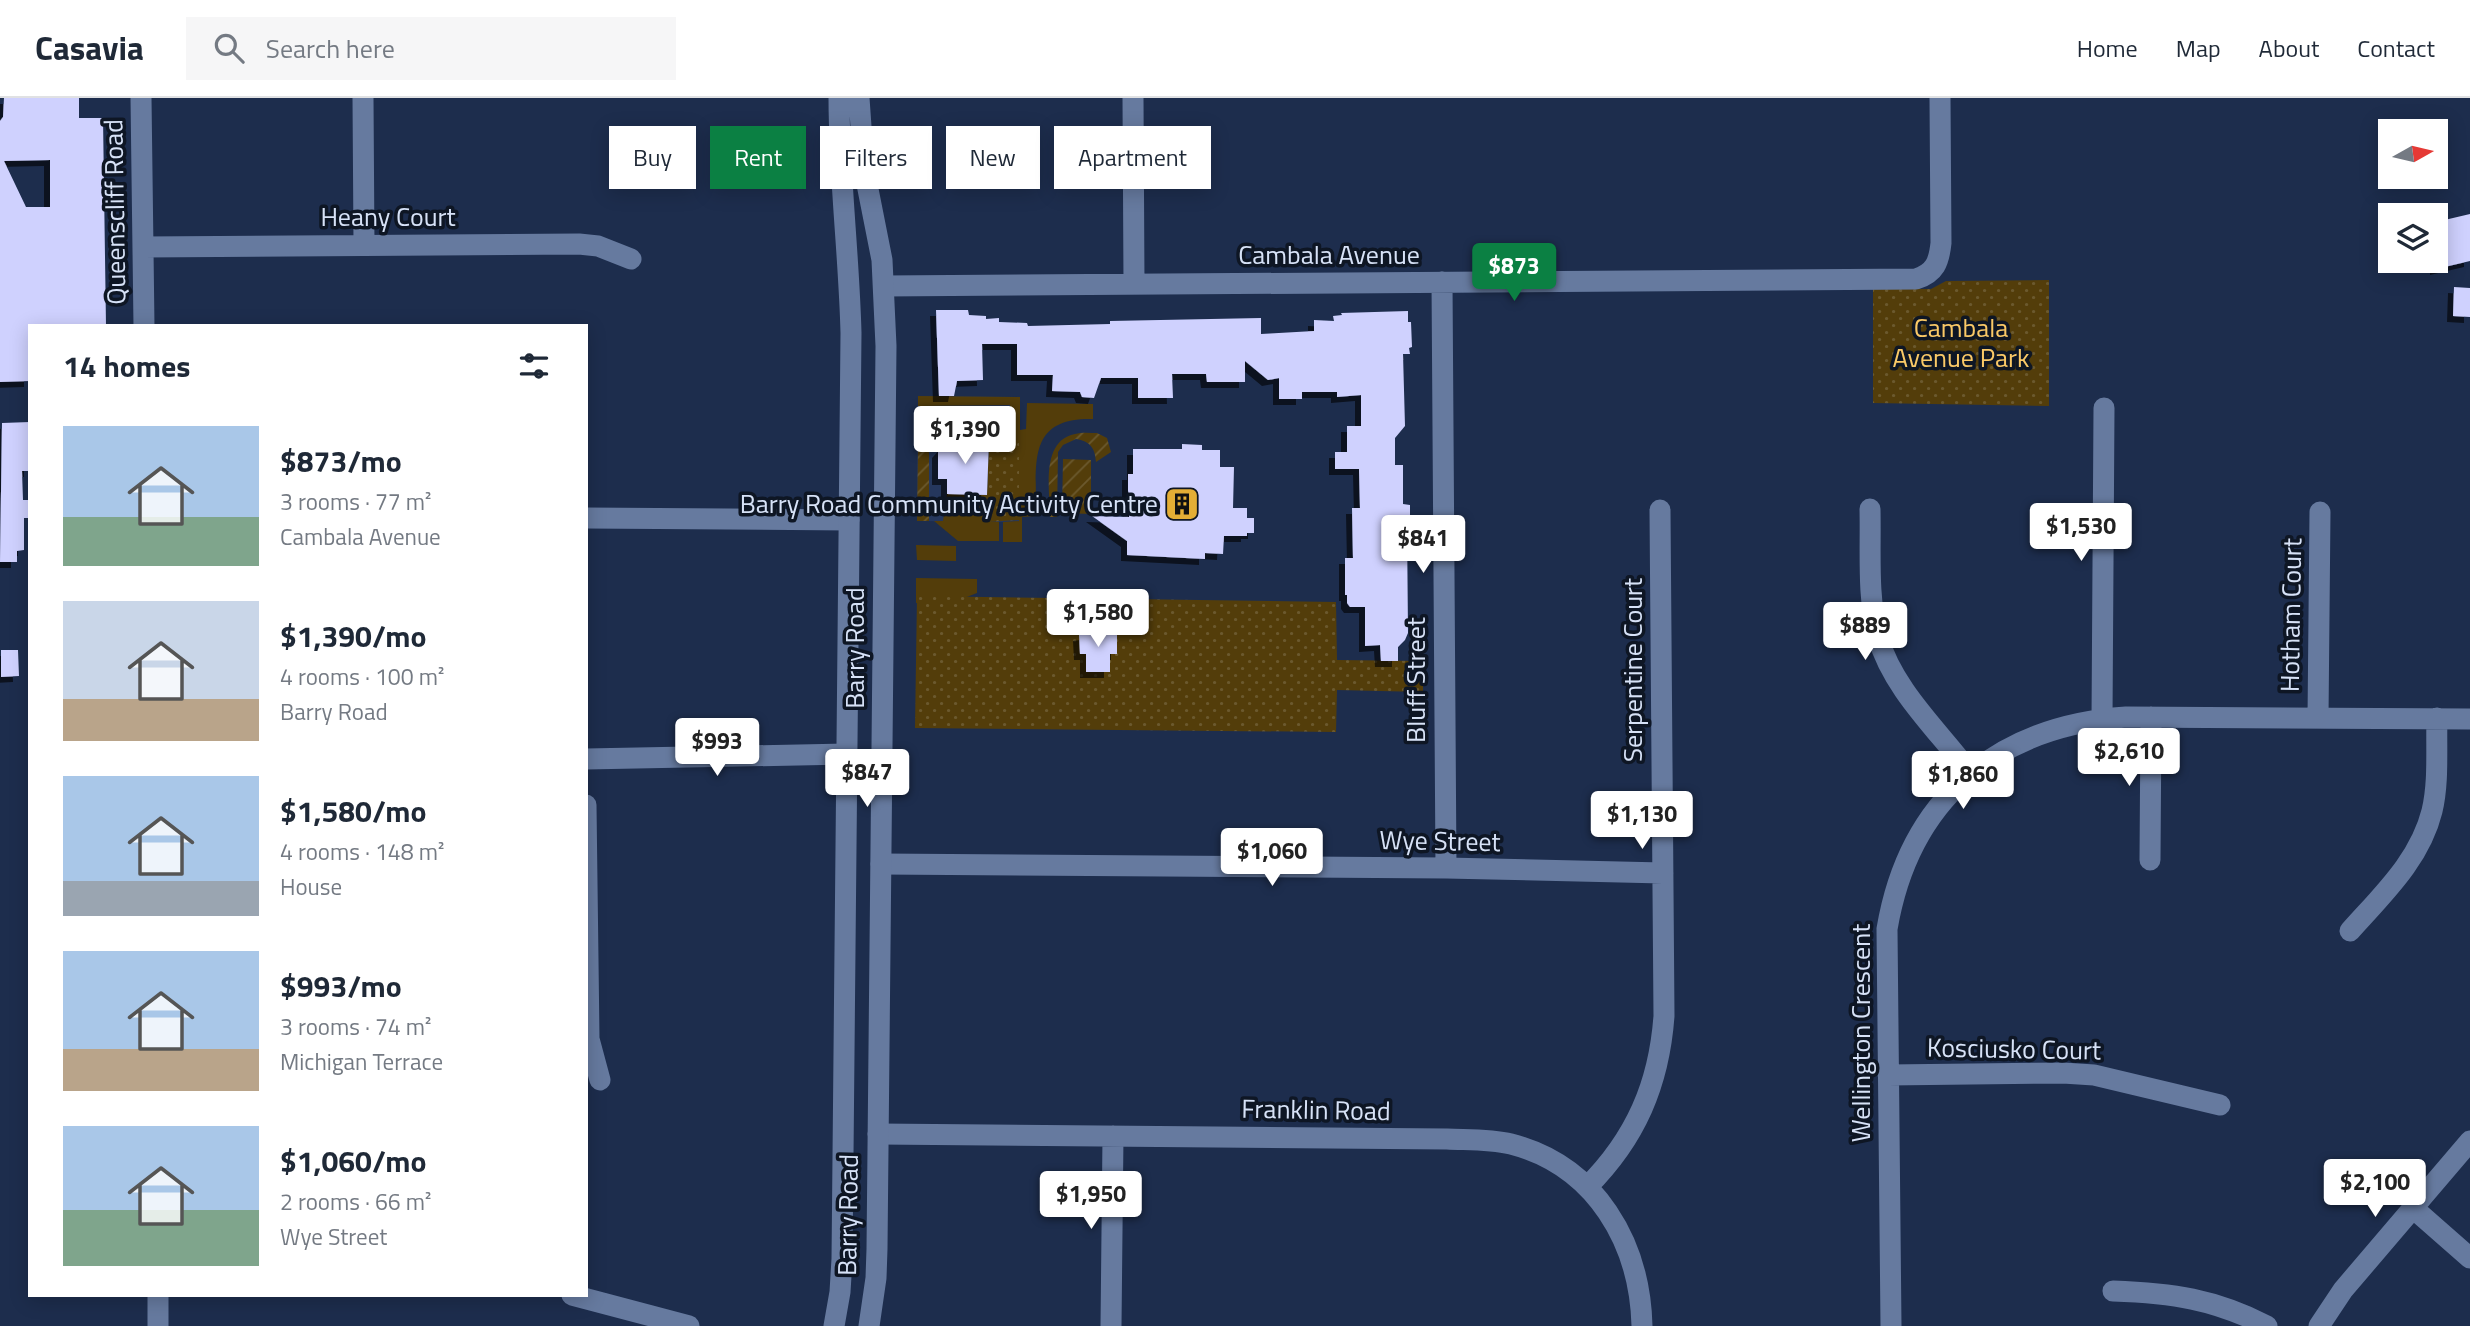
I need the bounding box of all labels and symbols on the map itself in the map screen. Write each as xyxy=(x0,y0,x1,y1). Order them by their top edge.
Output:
street label: Queenscliff Road xyxy=(93,119,136,305)
north arrow xyxy=(2378,119,2448,189)
street label: Heany Court xyxy=(320,197,456,236)
street label: Cambala Avenue xyxy=(1238,235,1420,274)
pin: $873 xyxy=(1473,244,1555,303)
park label: Cambala Avenue Park xyxy=(1893,308,2029,377)
pin: $1,390 xyxy=(908,406,1022,466)
place label: Barry Road Community Activity Centre xyxy=(740,484,1158,523)
building icon: Barry Road Community Activity Centre xyxy=(1163,485,1201,523)
pin: $1,530 xyxy=(2024,504,2138,563)
pin: $841 xyxy=(1382,516,1464,575)
street label: Hotham Court xyxy=(2270,538,2311,692)
street label: Serpentine Court xyxy=(1613,578,1652,762)
street label: Barry Road xyxy=(835,587,874,709)
pin: $1,580 xyxy=(1041,589,1155,649)
pin: $889 xyxy=(1824,602,1906,662)
street label: Bluff Street xyxy=(1396,617,1435,743)
pin: $993 xyxy=(676,718,758,778)
pin: $2,610 xyxy=(2072,728,2186,788)
pin: $847 xyxy=(826,750,908,809)
pin: $1,860 xyxy=(1906,752,2020,811)
pin: $1,130 xyxy=(1585,792,1699,851)
street label: Wye Street xyxy=(1379,820,1501,861)
pin: $1,060 xyxy=(1215,828,1329,888)
street label: Wellington Crescent xyxy=(1841,924,1880,1142)
street label: Kosciusko Court xyxy=(1927,1027,2101,1070)
street label: Franklin Road xyxy=(1241,1089,1391,1130)
street label: Barry Road xyxy=(827,1154,868,1276)
pin: $2,100 xyxy=(2318,1160,2432,1219)
pin: $1,950 xyxy=(1034,1172,1148,1231)

